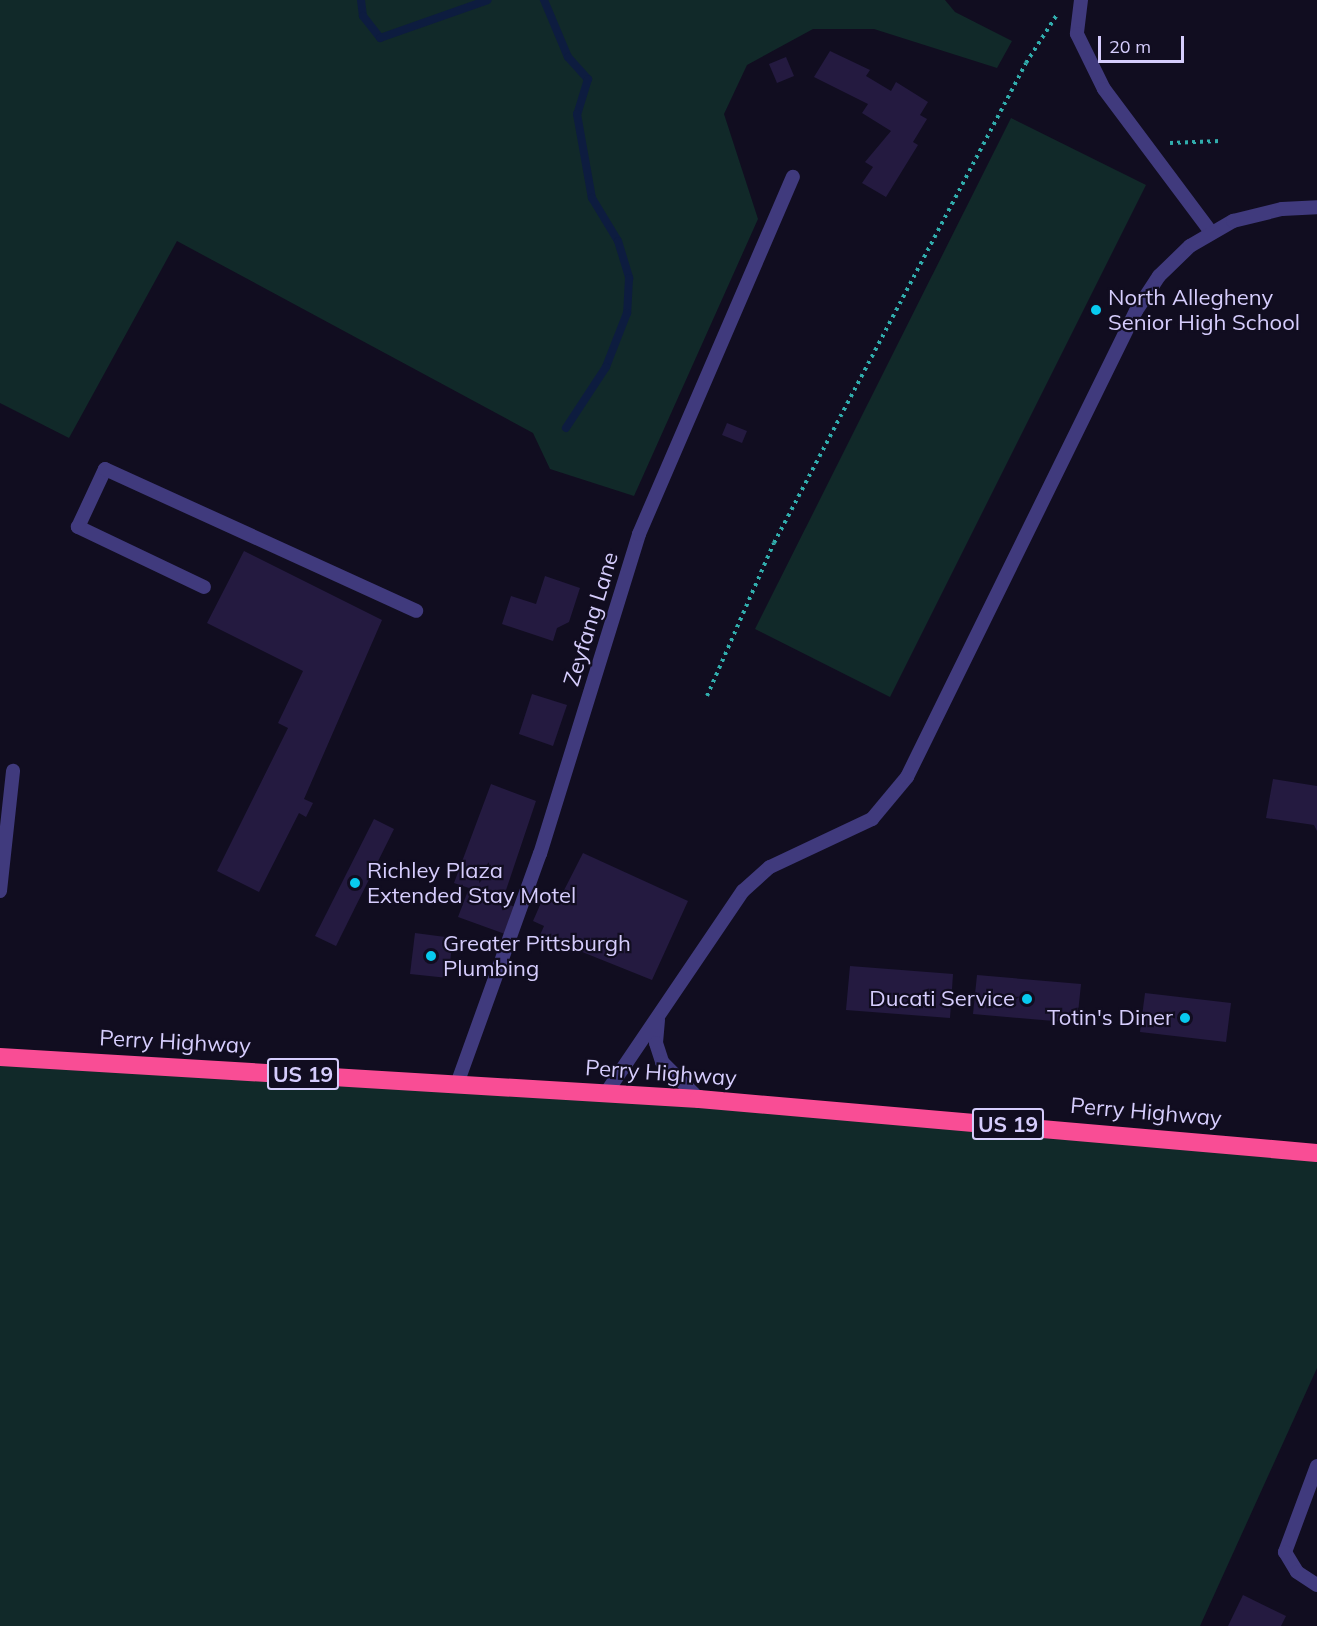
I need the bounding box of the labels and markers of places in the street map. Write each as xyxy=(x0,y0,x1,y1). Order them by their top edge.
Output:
place label: North Allegheny Senior High School xyxy=(1108,284,1300,336)
marker: North Allegheny Senior High School xyxy=(1089,303,1103,317)
place label: Richley Plaza Extended Stay Motel xyxy=(367,857,576,908)
marker: Richley Plaza Extended Stay Motel xyxy=(348,876,362,890)
place label: Greater Pittsburgh Plumbing xyxy=(443,930,631,981)
marker: Greater Pittsburgh Plumbing xyxy=(424,949,438,963)
place label: Ducati Service xyxy=(869,986,1015,1012)
marker: Ducati Service xyxy=(1020,992,1034,1006)
place label: Totin's Diner xyxy=(1047,1005,1173,1031)
marker: Totin's Diner xyxy=(1178,1011,1192,1025)

